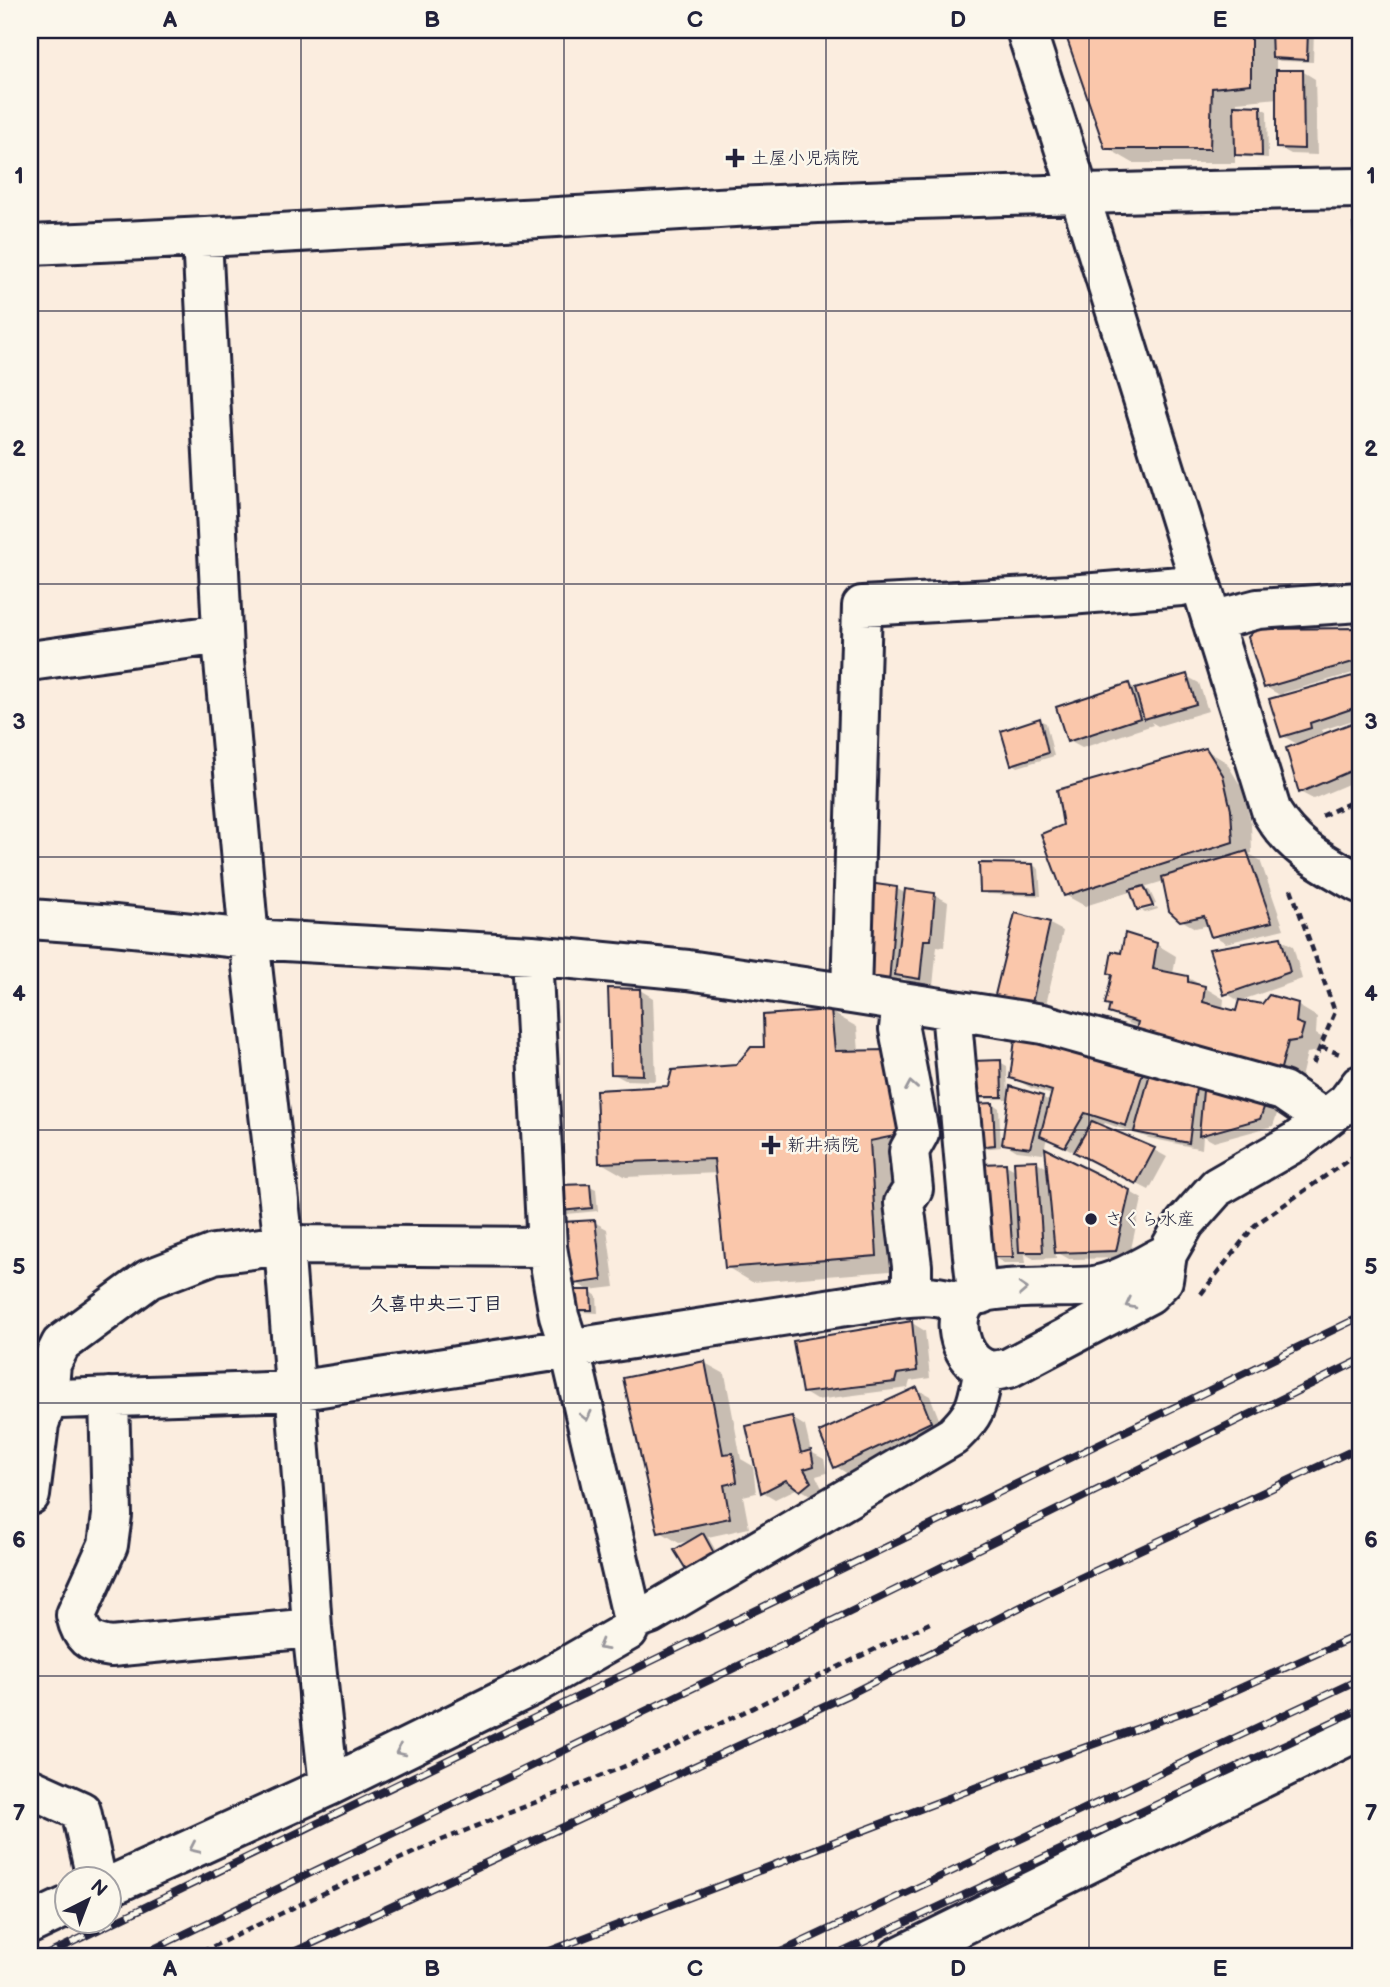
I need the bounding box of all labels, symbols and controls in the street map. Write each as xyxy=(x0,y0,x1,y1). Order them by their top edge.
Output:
text: A xyxy=(162,6,178,34)
text: B xyxy=(424,6,440,34)
text: C xyxy=(687,6,703,34)
text: D xyxy=(950,6,966,34)
text: E xyxy=(1213,6,1228,34)
marker: 土屋小児病院 xyxy=(725,148,745,168)
place label: 土屋小児病院 xyxy=(751,148,859,169)
text: 1 xyxy=(14,162,24,190)
text: 1 xyxy=(1366,162,1376,190)
text: 2 xyxy=(12,435,26,463)
text: 2 xyxy=(1364,435,1378,463)
text: 3 xyxy=(12,708,26,736)
text: 3 xyxy=(1364,708,1378,736)
text: 4 xyxy=(12,980,26,1008)
text: 4 xyxy=(1364,980,1378,1008)
one-way arrow xyxy=(904,1080,919,1092)
marker: 新井病院 xyxy=(761,1135,781,1155)
place label: 新井病院 xyxy=(787,1135,859,1156)
place label: さくら水産 xyxy=(1105,1209,1195,1230)
marker: さくら水産 xyxy=(1083,1211,1099,1227)
text: 5 xyxy=(12,1253,26,1281)
text: 5 xyxy=(1364,1253,1378,1281)
one-way arrow xyxy=(1018,1282,1029,1297)
district label: 久喜中央二丁目 xyxy=(369,1293,503,1316)
one-way arrow xyxy=(1125,1296,1137,1310)
one-way arrow xyxy=(578,1410,592,1422)
text: 6 xyxy=(12,1526,26,1554)
text: 6 xyxy=(1364,1526,1378,1554)
one-way arrow xyxy=(596,1638,609,1651)
one-way arrow xyxy=(395,1742,407,1756)
text: 7 xyxy=(13,1799,26,1827)
text: 7 xyxy=(1365,1799,1378,1827)
one-way arrow xyxy=(189,1840,201,1854)
north arrow xyxy=(52,1864,122,1934)
text: N xyxy=(85,1875,111,1902)
text: A xyxy=(162,1955,178,1983)
text: B xyxy=(424,1955,440,1983)
text: C xyxy=(687,1955,703,1983)
text: D xyxy=(950,1955,966,1983)
text: E xyxy=(1213,1955,1228,1983)

